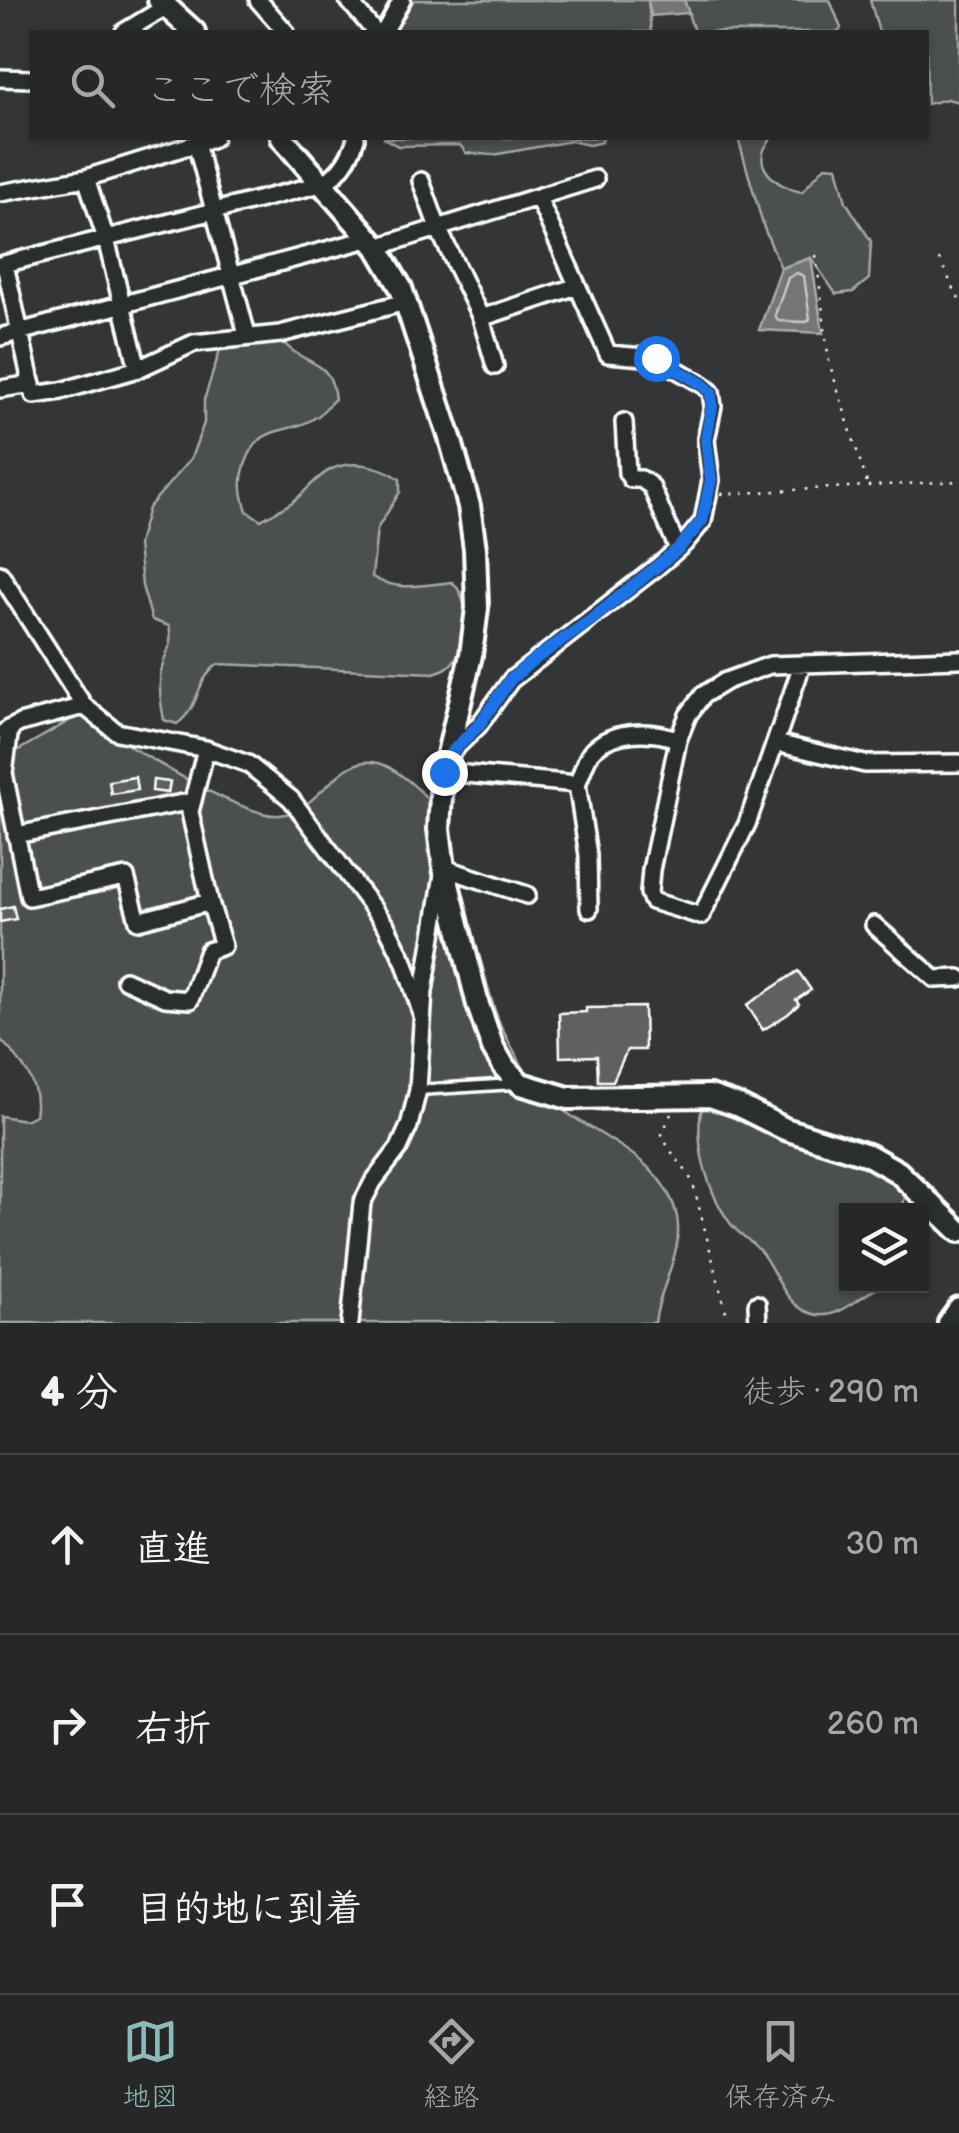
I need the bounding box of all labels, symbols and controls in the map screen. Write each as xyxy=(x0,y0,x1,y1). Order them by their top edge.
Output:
search box xyxy=(30,30,929,140)
icon: search xyxy=(65,58,120,113)
text: ここで検索 xyxy=(145,68,335,113)
route start xyxy=(634,336,680,382)
route end xyxy=(422,750,468,796)
map controls xyxy=(839,1203,929,1293)
button: layers xyxy=(839,1203,929,1293)
text: 4 分 xyxy=(40,1368,118,1419)
text: 徒歩 · 290 m xyxy=(743,1373,919,1412)
icon: ahead xyxy=(40,1517,95,1572)
text: 30 m xyxy=(845,1525,919,1564)
text: 直進 xyxy=(135,1527,211,1572)
icon: right xyxy=(40,1697,95,1752)
text: 260 m xyxy=(827,1705,919,1744)
text: 右折 xyxy=(135,1707,211,1752)
icon: arrive xyxy=(40,1877,95,1932)
text: 目的地に到着 xyxy=(135,1887,363,1932)
tab: 地図 xyxy=(122,2014,179,2114)
tab: 経路 xyxy=(423,2014,480,2114)
tab: 保存済み xyxy=(724,2014,837,2114)

